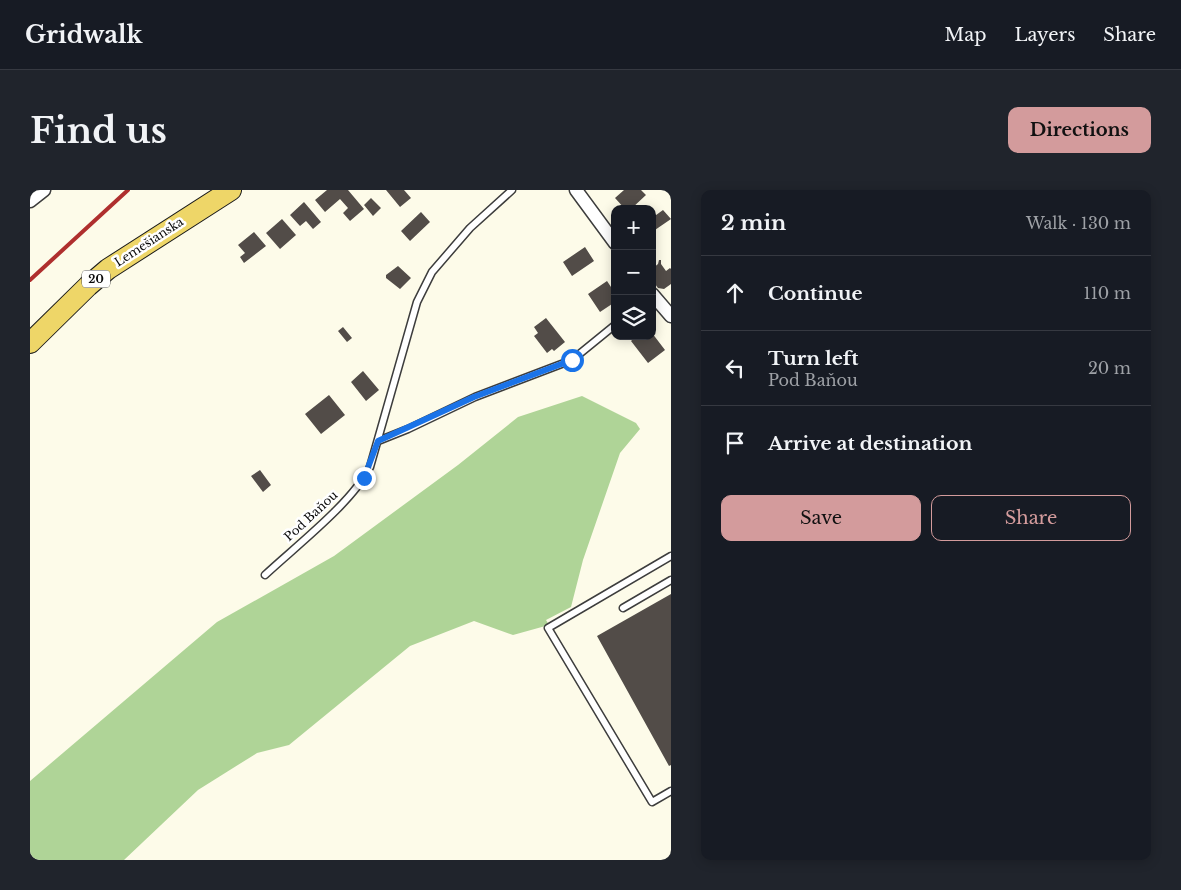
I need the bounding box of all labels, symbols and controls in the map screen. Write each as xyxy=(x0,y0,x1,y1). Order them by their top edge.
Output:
text: Gridwalk xyxy=(25,20,142,49)
text: Map xyxy=(945,24,986,46)
text: Layers xyxy=(1014,24,1075,46)
text: Share xyxy=(1103,24,1156,46)
button: Directions xyxy=(1008,107,1151,153)
text: Find us xyxy=(30,109,167,152)
map controls xyxy=(611,205,656,340)
button: + xyxy=(611,205,656,250)
text: 2 min xyxy=(721,210,786,236)
text: Walk · 130 m xyxy=(1026,213,1131,233)
street label: Lemešianska xyxy=(111,214,186,269)
button: − xyxy=(611,250,656,295)
road number: 20 xyxy=(82,270,110,288)
icon: ahead xyxy=(721,279,749,307)
text: Continue xyxy=(768,282,863,305)
text: 110 m xyxy=(1084,283,1131,303)
button: layers xyxy=(611,295,656,340)
text: Turn left xyxy=(768,347,859,370)
route start xyxy=(561,349,584,372)
icon: left xyxy=(721,354,749,382)
text: 20 m xyxy=(1088,358,1131,378)
text: Pod Baňou xyxy=(768,370,858,390)
icon: arrive xyxy=(721,429,749,457)
text: Arrive at destination xyxy=(768,432,972,455)
route end xyxy=(353,467,376,490)
street label: Pod Baňou xyxy=(281,487,340,544)
button: Save xyxy=(721,495,921,541)
button: Share xyxy=(931,495,1131,541)

